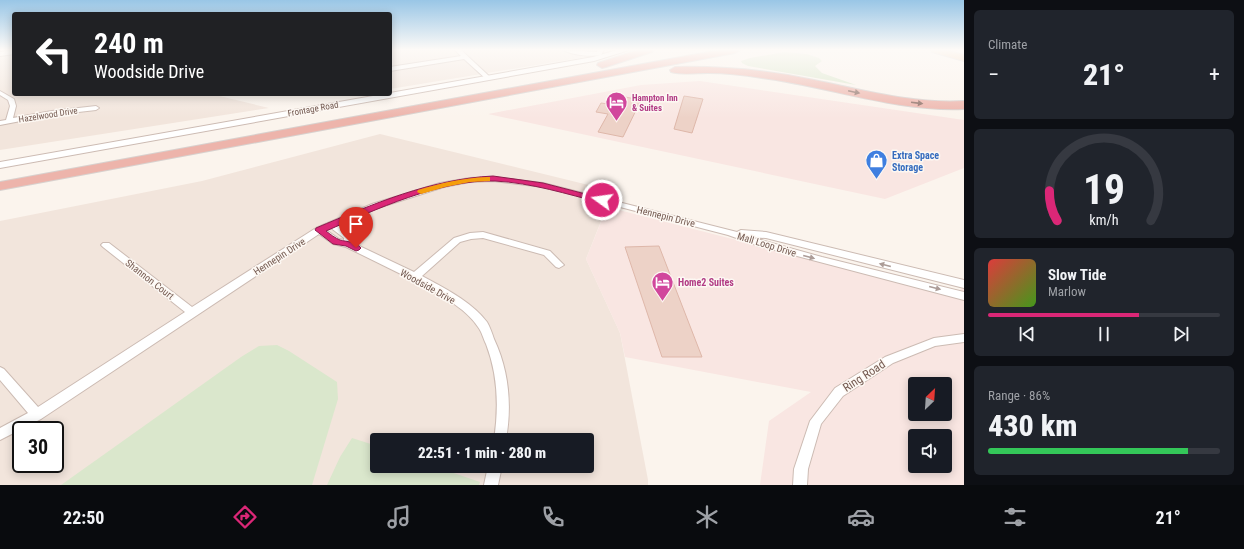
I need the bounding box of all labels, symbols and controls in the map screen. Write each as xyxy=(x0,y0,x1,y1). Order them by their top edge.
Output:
text: 240 m xyxy=(94,27,164,60)
icon: left xyxy=(28,28,80,80)
text: Climate xyxy=(988,37,1027,52)
text: 21° xyxy=(1083,57,1125,92)
text: Woodside Drive xyxy=(94,61,204,82)
text: − xyxy=(988,62,999,87)
text: + xyxy=(1209,62,1220,87)
one-way arrow xyxy=(848,89,860,95)
hotel icon: Hampton Inn & Suites xyxy=(603,90,629,123)
place label: Hampton Inn & Suites xyxy=(632,93,678,113)
street label: Frontage Road xyxy=(287,100,339,118)
one-way arrow xyxy=(911,100,923,107)
street label: Hazelwood Drive xyxy=(18,105,78,125)
shop icon: Extra Space Storage xyxy=(864,148,890,181)
place label: Extra Space Storage xyxy=(892,150,939,173)
text: 19 xyxy=(1083,165,1125,214)
position arrow xyxy=(581,179,623,221)
street label: Hennepin Drive xyxy=(636,204,696,229)
pin xyxy=(339,207,373,248)
text: km/h xyxy=(1089,212,1119,228)
icon: arrive xyxy=(345,213,367,235)
street label: Mall Loop Drive xyxy=(736,230,798,259)
street label: Hennepin Drive xyxy=(251,235,308,277)
one-way arrow xyxy=(803,254,815,260)
street label: Shannon Court xyxy=(123,257,176,302)
one-way arrow xyxy=(879,261,891,267)
text: Slow Tide xyxy=(1048,266,1106,284)
street label: Woodside Drive xyxy=(398,267,457,306)
hotel icon: Home2 Suites xyxy=(649,269,675,302)
place label: Home2 Suites xyxy=(678,277,734,288)
text: Marlow xyxy=(1048,284,1086,299)
one-way arrow xyxy=(928,286,941,292)
icon: previous xyxy=(1016,323,1038,345)
icon: pause xyxy=(1093,323,1115,345)
icon: next xyxy=(1170,323,1192,345)
street label: Ring Road xyxy=(840,357,888,395)
north arrow xyxy=(908,377,952,421)
map controls xyxy=(908,377,952,473)
text: Range · 86% xyxy=(988,388,1050,403)
text: 430 km xyxy=(988,408,1077,443)
speed limit sign: 30 xyxy=(12,421,64,473)
button: sound xyxy=(908,429,952,473)
text: 22:51 · 1 min · 280 m xyxy=(418,444,546,462)
icon: directions xyxy=(231,503,259,531)
icon: music xyxy=(385,503,413,531)
icon: phone xyxy=(539,503,567,531)
icon: climate xyxy=(693,503,721,531)
icon: car xyxy=(847,503,875,531)
icon: filters xyxy=(1001,503,1029,531)
text: 22:50 xyxy=(63,507,104,528)
text: 21° xyxy=(1156,507,1181,528)

